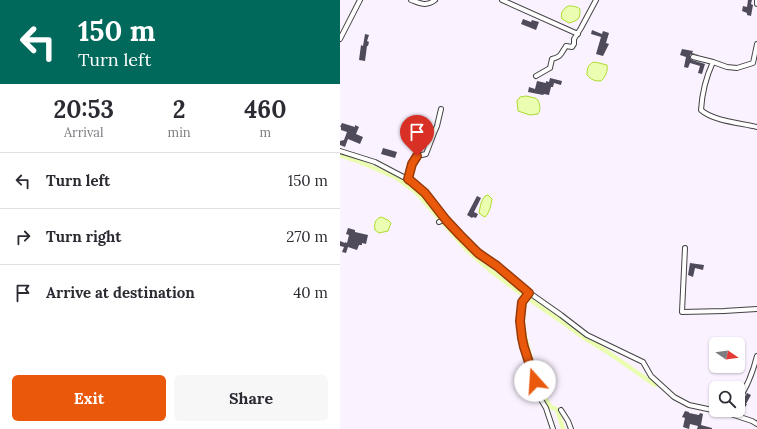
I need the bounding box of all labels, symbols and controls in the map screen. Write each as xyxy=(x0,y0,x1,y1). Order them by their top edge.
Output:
text: 150 m xyxy=(78,13,155,49)
icon: left xyxy=(12,16,64,68)
text: Turn left xyxy=(78,48,151,71)
text: 20:53 xyxy=(54,94,114,125)
text: 2 xyxy=(173,94,186,125)
text: 460 xyxy=(244,94,286,125)
pin xyxy=(400,115,434,156)
icon: arrive xyxy=(406,121,428,143)
text: Arrival xyxy=(64,124,104,141)
text: min xyxy=(168,124,191,141)
text: m xyxy=(260,124,271,141)
icon: left xyxy=(12,170,34,192)
text: Turn left xyxy=(46,171,110,190)
text: 150 m xyxy=(288,171,328,190)
icon: right xyxy=(12,226,34,248)
text: Turn right xyxy=(46,227,122,246)
text: 270 m xyxy=(286,227,328,246)
icon: arrive xyxy=(12,282,34,304)
text: Arrive at destination xyxy=(46,283,195,302)
text: 40 m xyxy=(293,283,328,302)
north arrow xyxy=(709,337,745,373)
map controls xyxy=(709,337,745,417)
position arrow xyxy=(514,360,556,402)
button: Exit xyxy=(12,375,166,421)
button: Share xyxy=(174,375,328,421)
button: search xyxy=(709,381,745,417)

